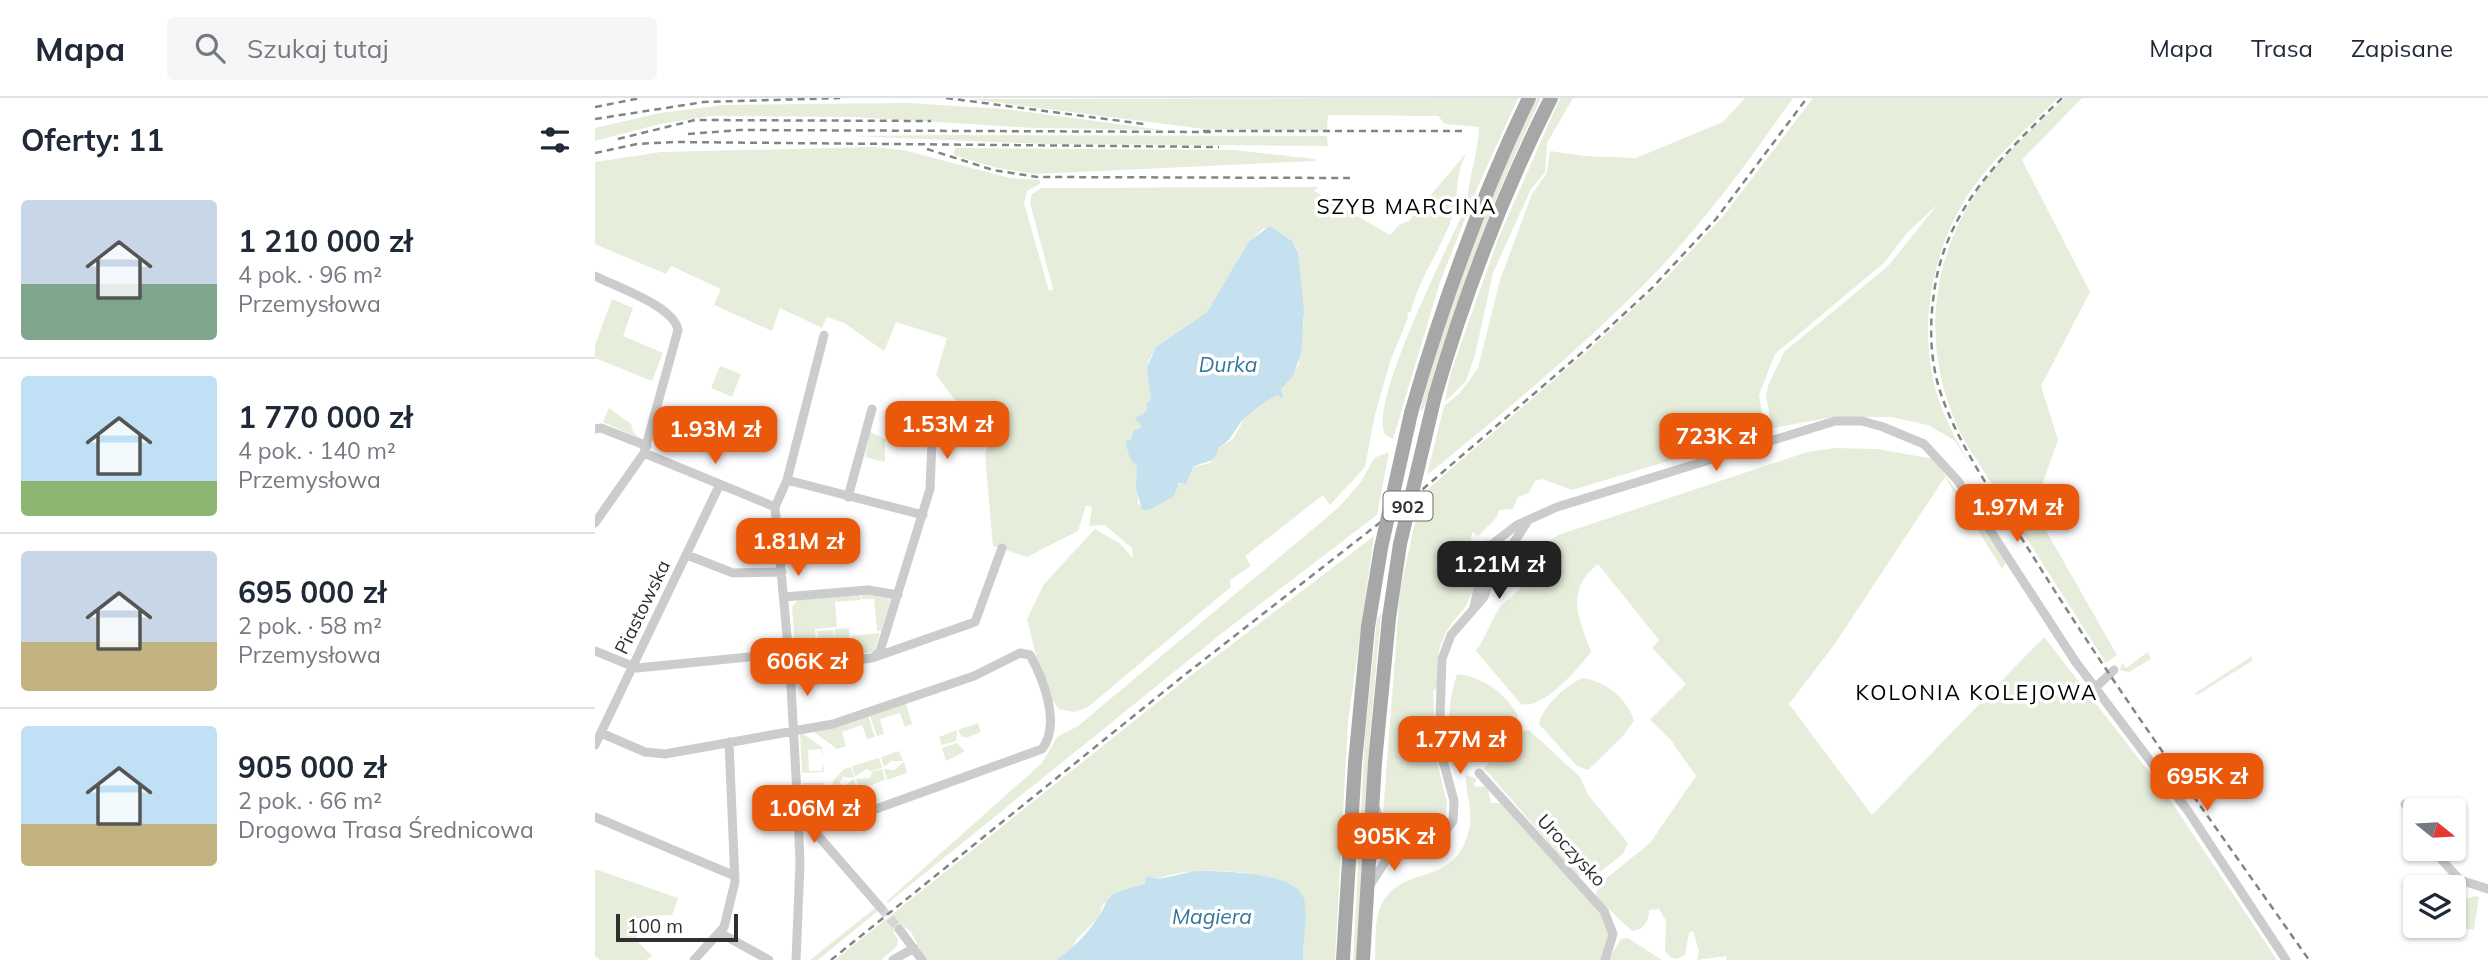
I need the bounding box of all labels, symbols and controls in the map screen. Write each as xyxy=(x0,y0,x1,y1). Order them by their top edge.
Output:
search box xyxy=(167,17,657,80)
text: Mapa xyxy=(35,28,125,69)
icon: search xyxy=(191,29,229,67)
text: Szukaj tutaj xyxy=(247,32,389,65)
text: Mapa xyxy=(2149,33,2213,63)
text: Trasa xyxy=(2251,33,2313,63)
text: Zapisane xyxy=(2351,33,2453,63)
text: Oferty: 11 xyxy=(21,121,164,159)
icon: filters xyxy=(536,121,574,159)
district label: SZYB MARCINA xyxy=(1316,193,1498,219)
text: 1 210 000 zł xyxy=(238,222,412,260)
icon: home xyxy=(77,228,161,312)
text: 4 pok. · 96 m² xyxy=(238,260,382,289)
text: Przemysłowa xyxy=(238,289,381,318)
water label: Durka xyxy=(1199,351,1257,377)
text: 1 770 000 zł xyxy=(238,398,412,436)
pin: 1.53M zł xyxy=(875,402,1019,461)
icon: home xyxy=(77,404,161,488)
pin: 1.93M zł xyxy=(643,406,787,466)
text: 1.53M zł xyxy=(901,409,993,438)
text: 1.93M zł xyxy=(669,414,761,443)
pin: 723K zł xyxy=(1651,414,1781,473)
text: 723K zł xyxy=(1675,421,1757,450)
text: 4 pok. · 140 m² xyxy=(238,436,396,465)
text: Przemysłowa xyxy=(238,465,381,494)
pin: 1.97M zł xyxy=(1945,484,2089,544)
road number: 902 xyxy=(1383,492,1433,520)
text: 1.97M zł xyxy=(1971,492,2063,521)
pin: 1.81M zł xyxy=(726,518,870,578)
text: 1.81M zł xyxy=(752,526,844,555)
pin: 1.21M zł xyxy=(1427,542,1571,601)
text: 1.21M zł xyxy=(1453,549,1545,578)
street label: Piastowska xyxy=(609,556,675,658)
text: 695 000 zł xyxy=(238,573,386,611)
icon: home xyxy=(77,579,161,663)
text: 2 pok. · 58 m² xyxy=(238,611,382,640)
pin: 606K zł xyxy=(742,638,872,698)
text: Przemysłowa xyxy=(238,640,381,669)
text: 606K zł xyxy=(766,646,848,675)
district label: KOLONIA KOLEJOWA xyxy=(1855,679,2099,705)
pin: 1.77M zł xyxy=(1388,716,1532,776)
text: 1.77M zł xyxy=(1414,724,1506,753)
text: 905 000 zł xyxy=(238,748,386,786)
icon: home xyxy=(77,754,161,838)
pin: 695K zł xyxy=(2142,754,2272,813)
text: 695K zł xyxy=(2166,761,2248,790)
text: 2 pok. · 66 m² xyxy=(238,786,382,815)
pin: 1.06M zł xyxy=(742,786,886,845)
text: 1.06M zł xyxy=(768,793,860,822)
north arrow xyxy=(2403,798,2466,861)
map controls xyxy=(2403,798,2466,938)
street label: Uroczysko xyxy=(1532,809,1612,891)
pin: 905K zł xyxy=(1329,814,1459,873)
text: Drogowa Trasa Średnicowa xyxy=(238,815,534,844)
text: 905K zł xyxy=(1353,821,1435,850)
button: layers xyxy=(2403,875,2466,938)
water label: Magiera xyxy=(1172,903,1252,929)
scale bar xyxy=(616,911,739,943)
text: 100 m xyxy=(627,914,683,938)

